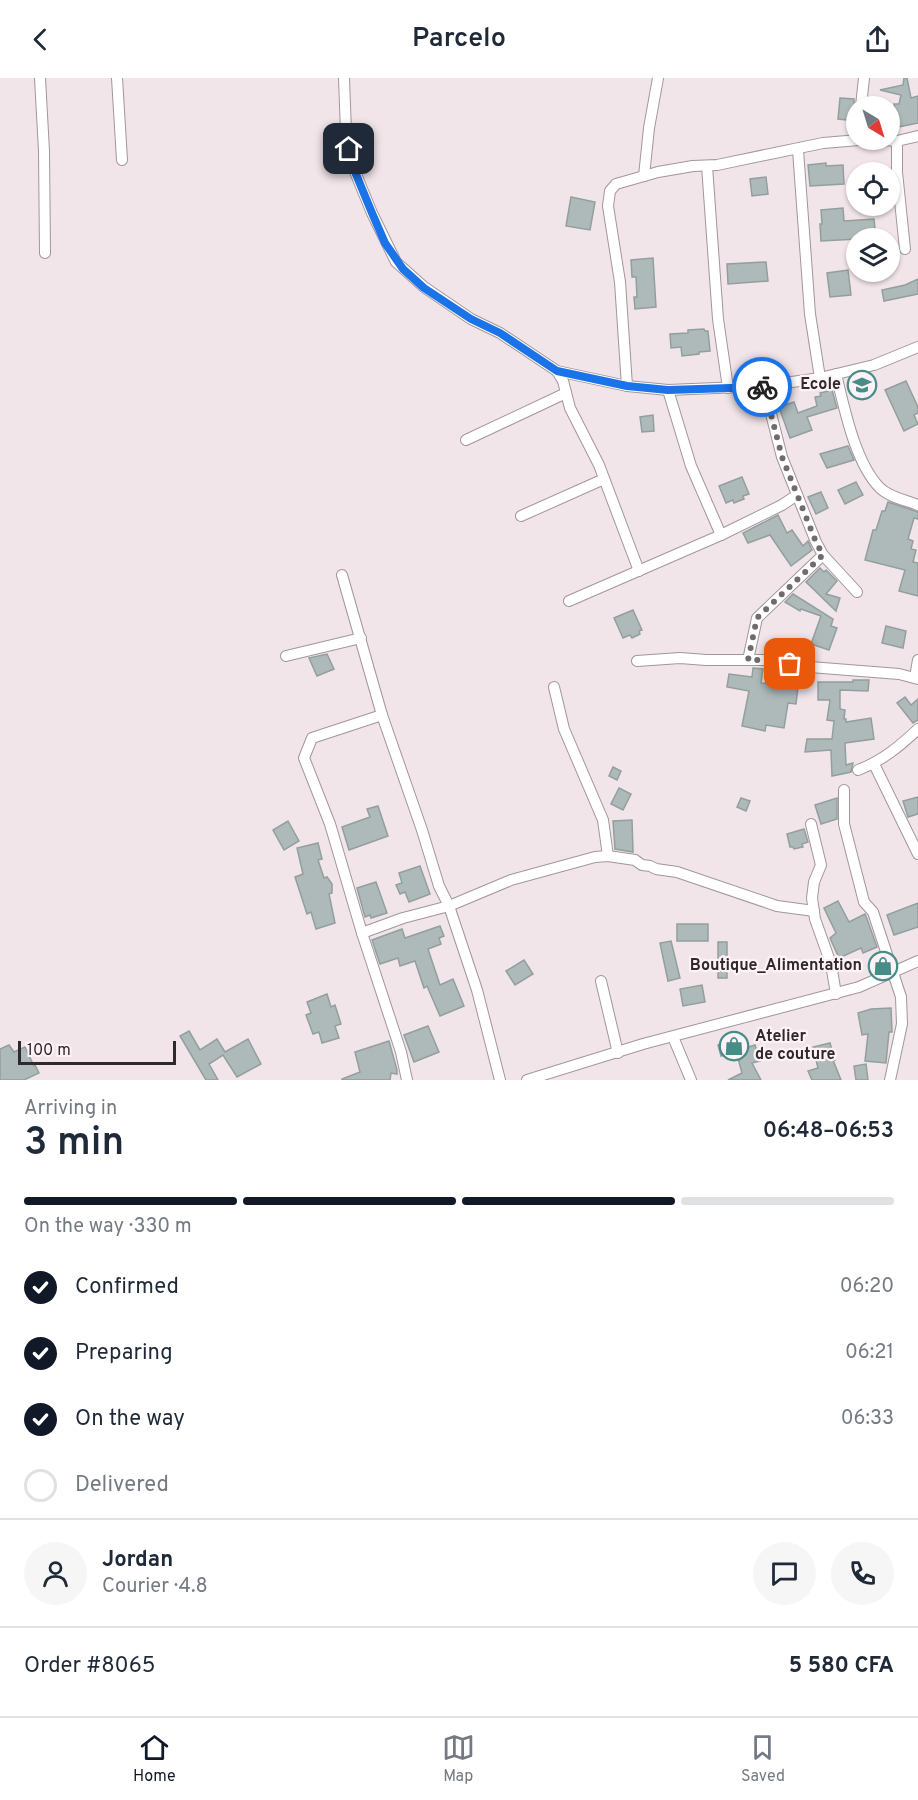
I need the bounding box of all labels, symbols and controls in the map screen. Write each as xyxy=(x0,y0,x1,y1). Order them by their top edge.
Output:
text: Parcelo xyxy=(412,22,506,56)
icon: back xyxy=(24,23,57,56)
icon: share xyxy=(861,23,894,56)
north arrow xyxy=(846,96,900,150)
map controls xyxy=(846,96,900,282)
pin xyxy=(323,123,374,174)
icon: home xyxy=(332,132,365,165)
button: locate xyxy=(846,162,900,216)
button: layers xyxy=(846,228,900,282)
courier xyxy=(732,357,792,417)
school or university icon: Ecole xyxy=(846,369,878,401)
icon: bike xyxy=(746,371,779,404)
place label: Ecole xyxy=(800,375,841,395)
pin xyxy=(764,638,815,689)
icon: bag xyxy=(773,647,806,680)
shop icon: Boutique_Alimentation xyxy=(867,950,899,982)
place label: Boutique_Alimentation xyxy=(690,956,862,976)
place label: Atelier de couture xyxy=(755,1027,836,1065)
shop icon: Atelier de couture xyxy=(718,1030,750,1062)
scale bar xyxy=(18,1038,176,1066)
text: 100 m xyxy=(27,1041,71,1061)
text: Arriving in xyxy=(24,1096,117,1122)
text: 06:48–06:53 xyxy=(763,1118,894,1145)
text: 3 min xyxy=(24,1120,124,1169)
text: On the way · 330 m xyxy=(24,1214,192,1240)
icon: check xyxy=(24,1271,57,1304)
text: Confirmed xyxy=(75,1274,179,1301)
text: 06:20 xyxy=(840,1274,894,1300)
icon: check xyxy=(24,1337,57,1370)
text: Preparing xyxy=(75,1340,173,1367)
text: 06:21 xyxy=(845,1340,894,1366)
icon: check xyxy=(24,1403,57,1436)
text: On the way xyxy=(75,1406,185,1433)
text: 06:33 xyxy=(841,1406,894,1432)
text: Delivered xyxy=(75,1472,169,1499)
button: person xyxy=(24,1542,87,1605)
button: chat xyxy=(753,1542,816,1605)
button: phone xyxy=(831,1542,894,1605)
text: Jordan xyxy=(102,1547,173,1574)
text: Courier · 4.8 xyxy=(102,1574,208,1600)
text: Order #8065 xyxy=(24,1653,155,1680)
text: 5 580 CFA xyxy=(789,1653,894,1680)
tab: Home xyxy=(133,1731,176,1787)
tab: Map xyxy=(442,1731,475,1787)
tab: Saved xyxy=(741,1731,785,1787)

